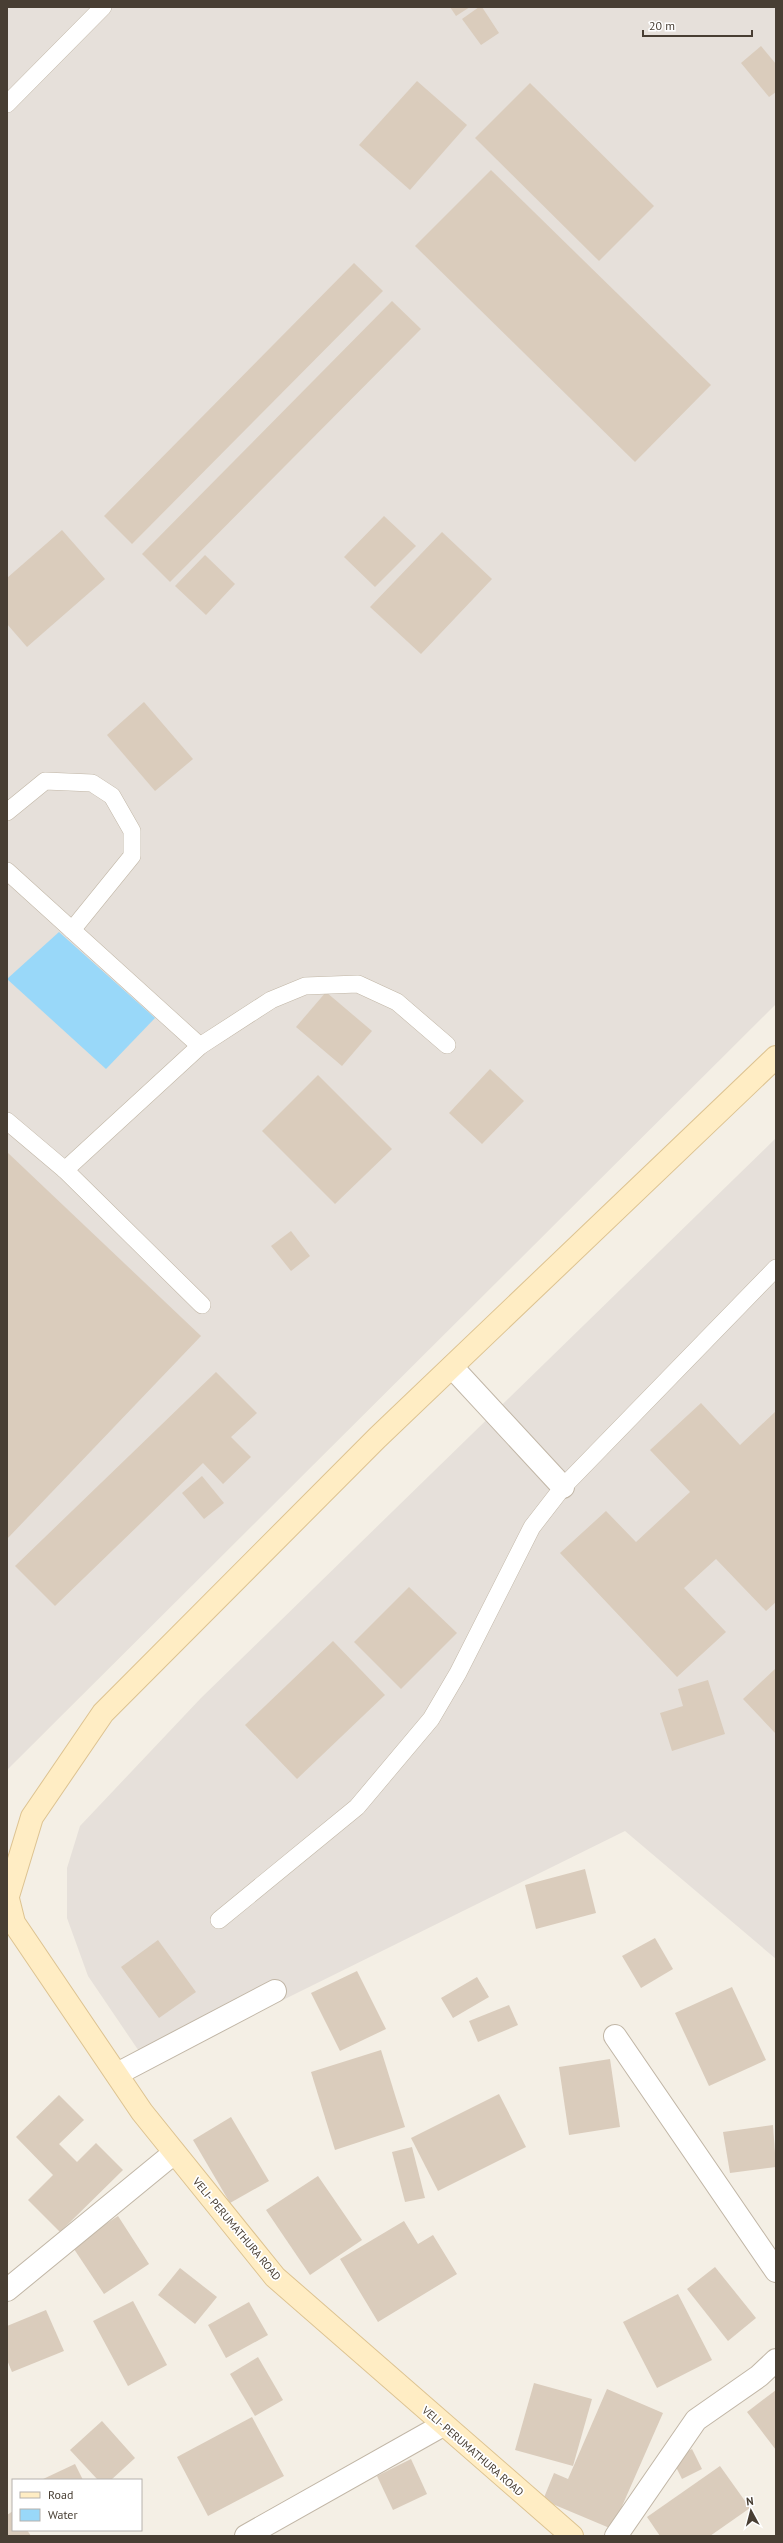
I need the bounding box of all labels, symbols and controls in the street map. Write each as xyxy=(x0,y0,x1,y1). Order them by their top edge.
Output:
scale bar xyxy=(643,12,752,38)
text: 20 m xyxy=(649,18,675,33)
street label: VELI- PERUMATHURA ROAD xyxy=(189,2174,284,2283)
street label: VELI- PERUMATHURA ROAD xyxy=(419,2402,527,2499)
legend xyxy=(12,2479,142,2531)
text: Road xyxy=(48,2487,73,2502)
north arrow xyxy=(731,2491,771,2531)
text: N xyxy=(745,2494,754,2508)
text: Water xyxy=(48,2507,78,2522)

